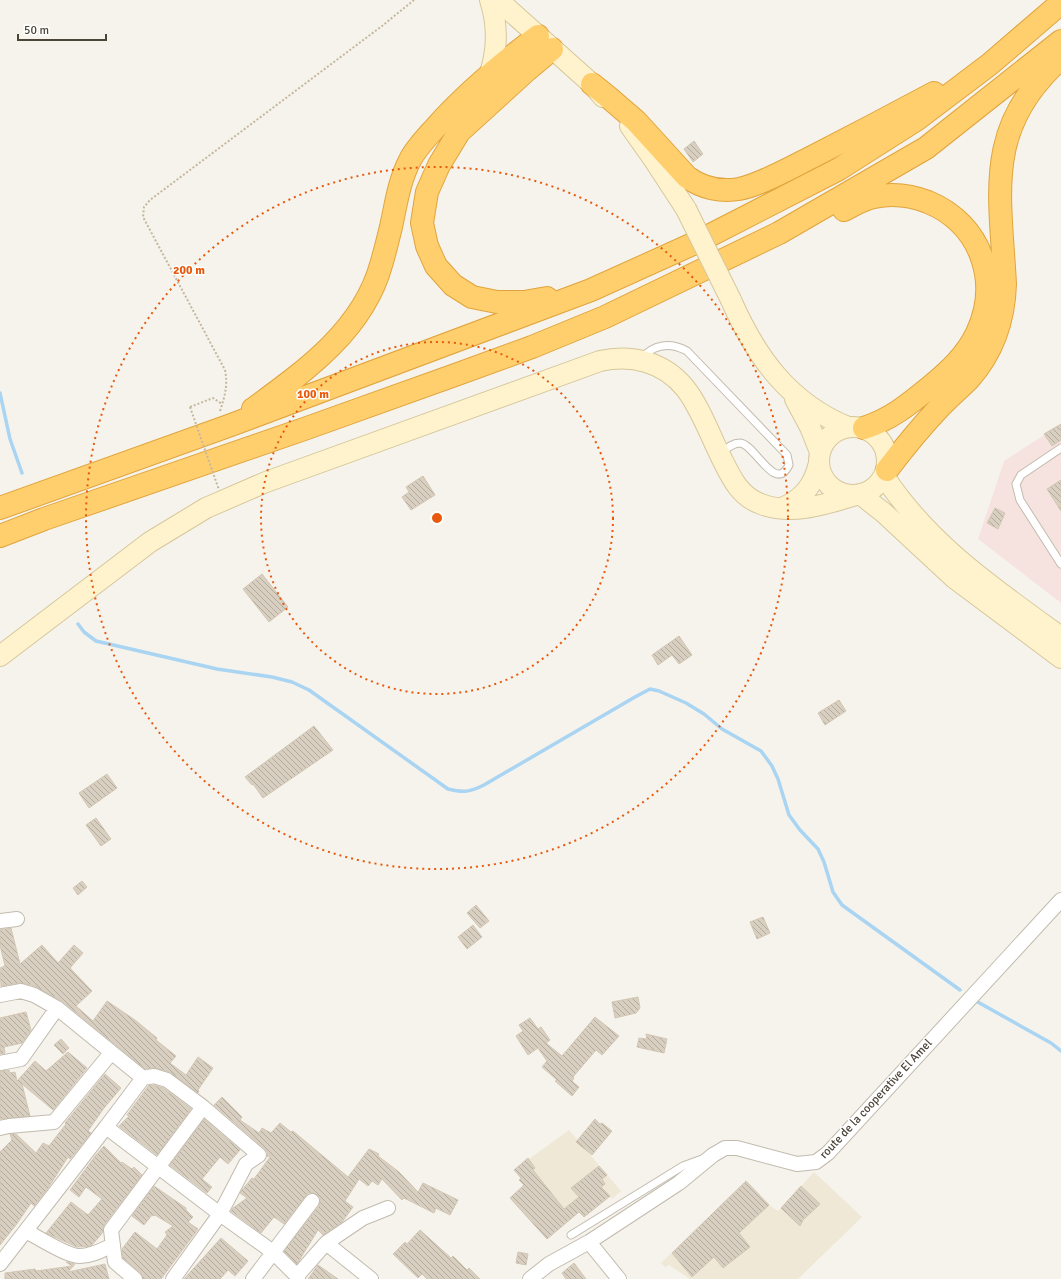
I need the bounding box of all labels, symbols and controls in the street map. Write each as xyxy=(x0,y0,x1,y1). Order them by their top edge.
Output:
scale bar xyxy=(18,16,106,42)
text: 50 m xyxy=(24,23,49,38)
text: 200 m xyxy=(173,263,205,278)
text: 100 m xyxy=(297,387,329,402)
centre of rings xyxy=(430,511,444,525)
street label: route de la cooperative El Amel xyxy=(816,1036,936,1162)

